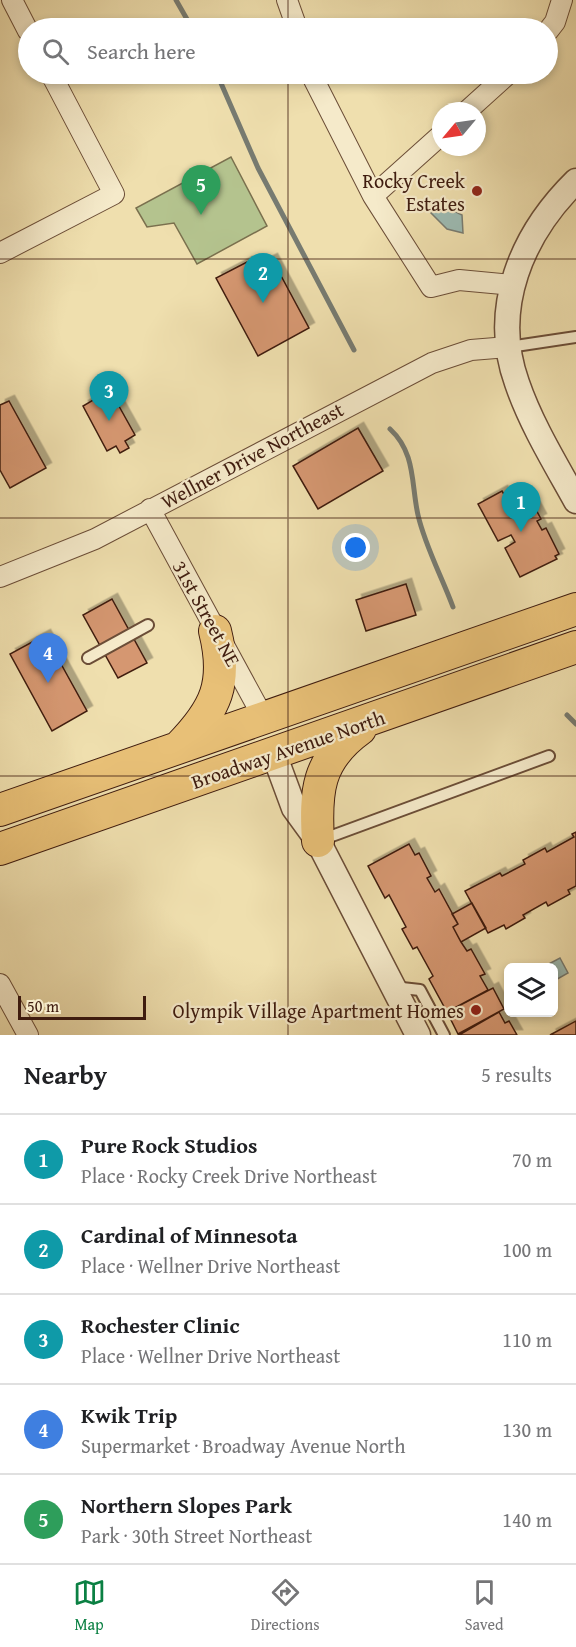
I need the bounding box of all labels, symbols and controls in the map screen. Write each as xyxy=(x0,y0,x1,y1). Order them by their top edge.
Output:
search box xyxy=(18,18,558,84)
icon: search xyxy=(39,35,72,68)
text: Search here xyxy=(87,35,196,67)
north arrow xyxy=(432,102,486,156)
pin: 5 xyxy=(182,166,220,215)
place label: Rocky Creek Estates xyxy=(362,166,466,218)
marker: Rocky Creek Estates xyxy=(470,184,484,198)
pin: 2 xyxy=(244,254,282,303)
pin: 3 xyxy=(90,372,128,421)
street label: Wellner Drive Northeast xyxy=(156,395,348,515)
pin: 1 xyxy=(502,482,540,532)
your location xyxy=(341,533,370,562)
street label: 31st Street NE xyxy=(166,555,248,671)
pin: 4 xyxy=(28,634,68,683)
street label: Broadway Avenue North xyxy=(187,702,389,796)
map controls xyxy=(504,963,558,1017)
button: layers xyxy=(504,963,558,1017)
scale bar xyxy=(18,993,146,1020)
text: 50 m xyxy=(27,994,59,1018)
place label: Olympik Village Apartment Homes xyxy=(173,996,464,1025)
marker: Olympik Village Apartment Homes xyxy=(469,1003,483,1017)
text: Nearby xyxy=(24,1055,107,1094)
text: 5 results xyxy=(481,1060,552,1089)
text: Pure Rock Studios xyxy=(81,1129,257,1161)
text: 1 xyxy=(38,1145,49,1174)
text: 70 m xyxy=(512,1145,552,1174)
text: Place · Rocky Creek Drive Northeast xyxy=(81,1161,377,1190)
text: Cardinal of Minnesota xyxy=(81,1219,298,1251)
text: 2 xyxy=(38,1235,49,1264)
text: 100 m xyxy=(502,1235,552,1264)
text: Place · Wellner Drive Northeast xyxy=(81,1251,340,1280)
text: Rochester Clinic xyxy=(81,1309,240,1341)
text: 3 xyxy=(38,1325,49,1354)
text: 110 m xyxy=(502,1325,552,1354)
text: Place · Wellner Drive Northeast xyxy=(81,1341,340,1370)
text: Kwik Trip xyxy=(81,1399,177,1431)
text: 4 xyxy=(38,1415,49,1444)
text: 130 m xyxy=(502,1415,552,1444)
text: Supermarket · Broadway Avenue North xyxy=(81,1431,405,1460)
text: Northern Slopes Park xyxy=(81,1489,292,1521)
text: 5 xyxy=(38,1505,49,1534)
text: 140 m xyxy=(502,1505,552,1534)
text: Park · 30th Street Northeast xyxy=(81,1521,312,1550)
tab: Map xyxy=(73,1576,106,1636)
tab: Directions xyxy=(251,1576,320,1636)
tab: Saved xyxy=(465,1576,503,1636)

